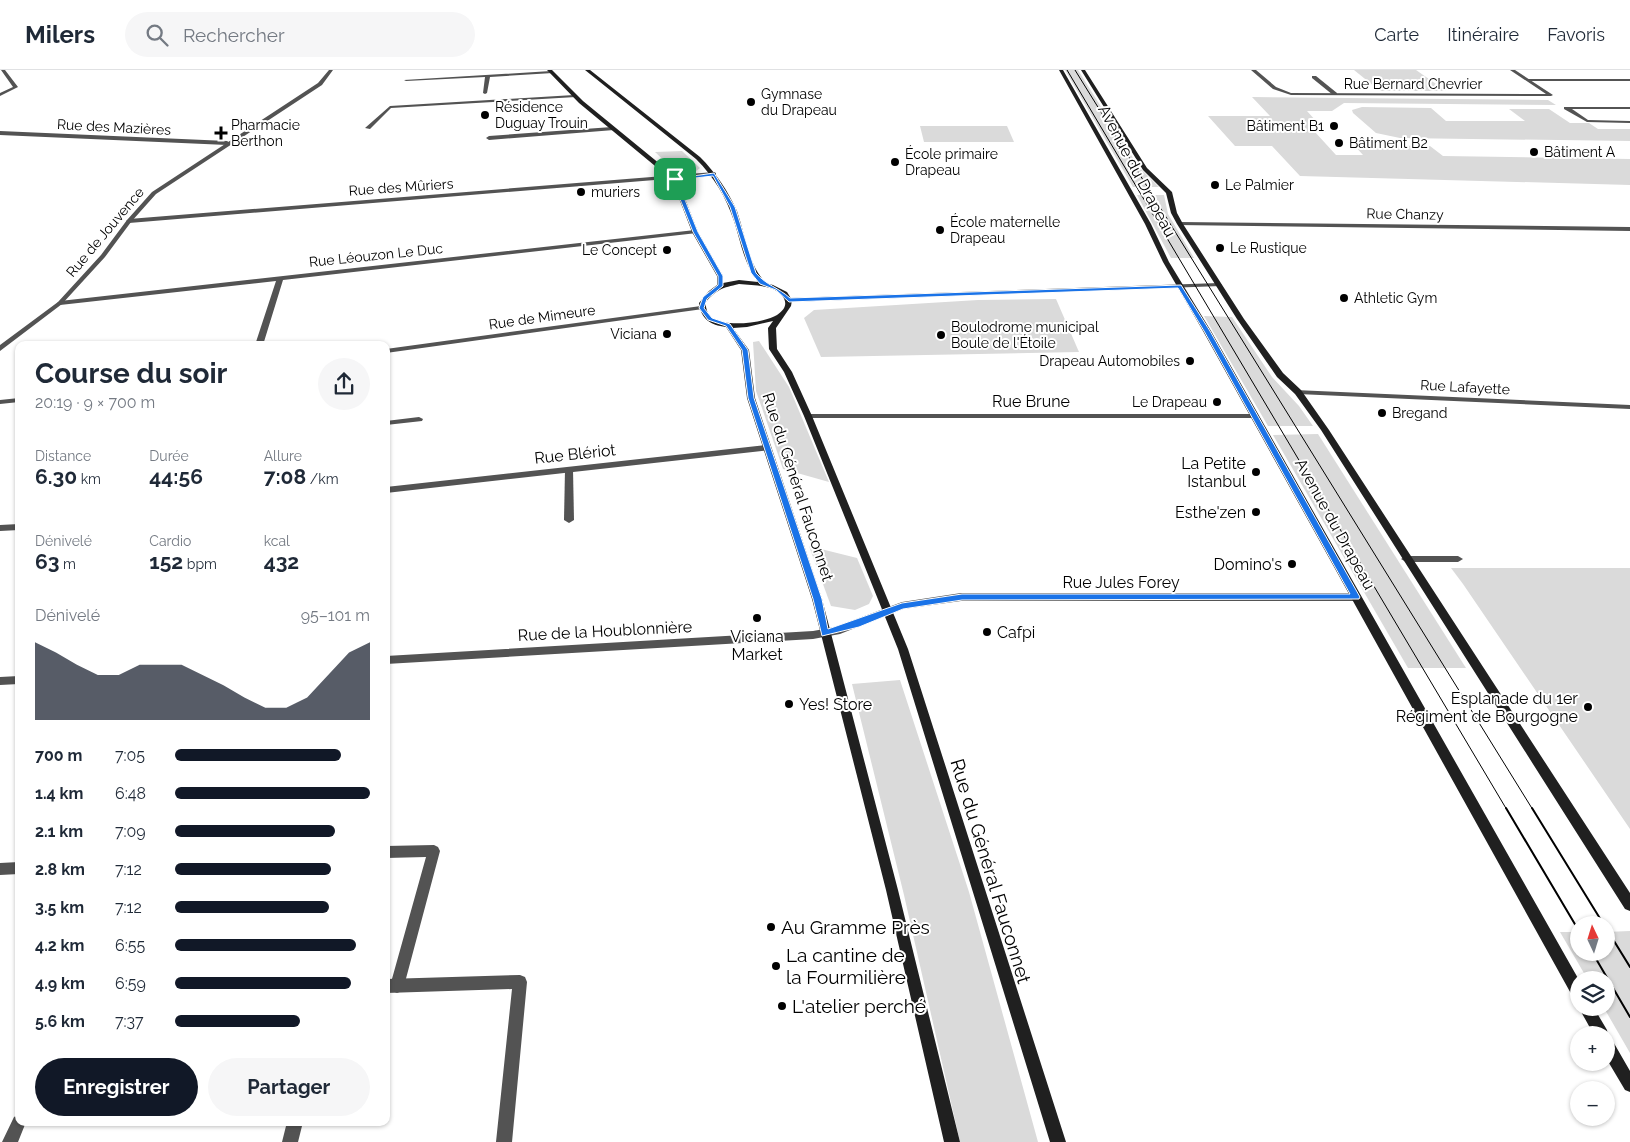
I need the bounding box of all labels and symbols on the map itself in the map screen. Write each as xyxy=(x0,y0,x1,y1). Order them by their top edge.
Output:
street label: Rue Bernard Chevrier xyxy=(1344,76,1482,92)
place label: Gymnase du Drapeau xyxy=(761,86,837,118)
marker: Gymnase du Drapeau xyxy=(745,96,757,108)
place label: Résidence Duguay Trouin xyxy=(495,99,588,131)
street label: Avenue du Drapeau xyxy=(1094,102,1180,240)
marker: Résidence Duguay Trouin xyxy=(479,109,491,121)
street label: Rue des Mazières xyxy=(57,116,172,138)
place label: Pharmacie Berthon xyxy=(231,117,300,149)
place label: Bâtiment B1 xyxy=(1247,118,1324,134)
marker: Bâtiment B1 xyxy=(1328,120,1340,132)
marker: Pharmacie Berthon xyxy=(215,127,227,139)
place label: Bâtiment B2 xyxy=(1349,135,1428,151)
marker: Bâtiment B2 xyxy=(1333,137,1345,149)
place label: Bâtiment A xyxy=(1544,144,1616,160)
place label: École primaire Drapeau xyxy=(905,145,998,178)
marker: Bâtiment A xyxy=(1528,146,1540,158)
marker: École primaire Drapeau xyxy=(889,156,901,168)
pin xyxy=(654,158,696,200)
street label: Rue des Mûriers xyxy=(348,175,454,199)
place label: Le Palmier xyxy=(1225,177,1294,193)
marker: Le Palmier xyxy=(1209,179,1221,191)
street label: Rue de Jouvence xyxy=(63,184,147,280)
place label: muriers xyxy=(591,184,640,200)
marker: muriers xyxy=(575,186,587,198)
street label: Rue Chanzy xyxy=(1366,205,1444,223)
place label: École maternelle Drapeau xyxy=(950,213,1060,246)
marker: École maternelle Drapeau xyxy=(934,224,946,236)
street label: Rue Léouzon Le Duc xyxy=(308,240,444,270)
place label: Le Rustique xyxy=(1230,240,1307,256)
place label: Le Concept xyxy=(582,242,657,258)
marker: Le Rustique xyxy=(1214,242,1226,254)
marker: Le Concept xyxy=(661,244,673,256)
place label: Athletic Gym xyxy=(1354,290,1437,306)
marker: Athletic Gym xyxy=(1338,292,1350,304)
street label: Rue de Mimeure xyxy=(488,302,596,332)
place label: Boulodrome municipal Boule de l'Étoile xyxy=(951,319,1099,351)
place label: Viciana xyxy=(610,326,657,342)
marker: Viciana xyxy=(661,328,673,340)
marker: Boulodrome municipal Boule de l'Étoile xyxy=(935,329,947,341)
place label: Drapeau Automobiles xyxy=(1039,353,1180,369)
marker: Drapeau Automobiles xyxy=(1184,355,1196,367)
street label: Rue Lafayette xyxy=(1420,377,1510,397)
street label: Rue du Général Fauconnet xyxy=(759,390,838,584)
street label: Rue Brune xyxy=(992,392,1070,411)
place label: Le Drapeau xyxy=(1132,394,1207,410)
marker: Le Drapeau xyxy=(1211,396,1223,408)
place label: Bregand xyxy=(1392,405,1447,421)
marker: Bregand xyxy=(1376,407,1388,419)
street label: Rue Blériot xyxy=(533,440,617,468)
place label: La Petite Istanbul xyxy=(1181,454,1247,491)
street label: Avenue du Drapeau xyxy=(1291,455,1379,593)
marker: La Petite Istanbul xyxy=(1250,466,1262,478)
place label: Esthe'zen xyxy=(1175,503,1246,522)
marker: Esthe'zen xyxy=(1250,506,1262,518)
place label: Domino's xyxy=(1214,555,1282,574)
marker: Domino's xyxy=(1286,558,1298,570)
street label: Rue Jules Forey xyxy=(1062,573,1180,592)
marker: Viciana Market xyxy=(751,612,763,624)
street label: Rue de la Houblonnière xyxy=(517,617,693,645)
place label: Cafpi xyxy=(997,623,1035,642)
marker: Cafpi xyxy=(981,626,993,638)
place label: Viciana Market xyxy=(730,627,784,664)
place label: Esplanade du 1er Régiment de Bourgogne xyxy=(1396,689,1578,726)
place label: Yes! Store xyxy=(799,695,872,714)
marker: Yes! Store xyxy=(783,698,795,710)
marker: Esplanade du 1er Régiment de Bourgogne xyxy=(1582,701,1594,713)
street label: Rue du Général Fauconnet xyxy=(946,756,1036,987)
place label: Au Gramme Près xyxy=(781,916,930,938)
north arrow xyxy=(1570,916,1615,961)
marker: Au Gramme Près xyxy=(765,921,777,933)
place label: La cantine de la Fourmilière xyxy=(786,944,906,988)
marker: La cantine de la Fourmilière xyxy=(770,960,782,972)
place label: L'atelier perché xyxy=(792,995,926,1017)
marker: L'atelier perché xyxy=(776,1000,788,1012)

